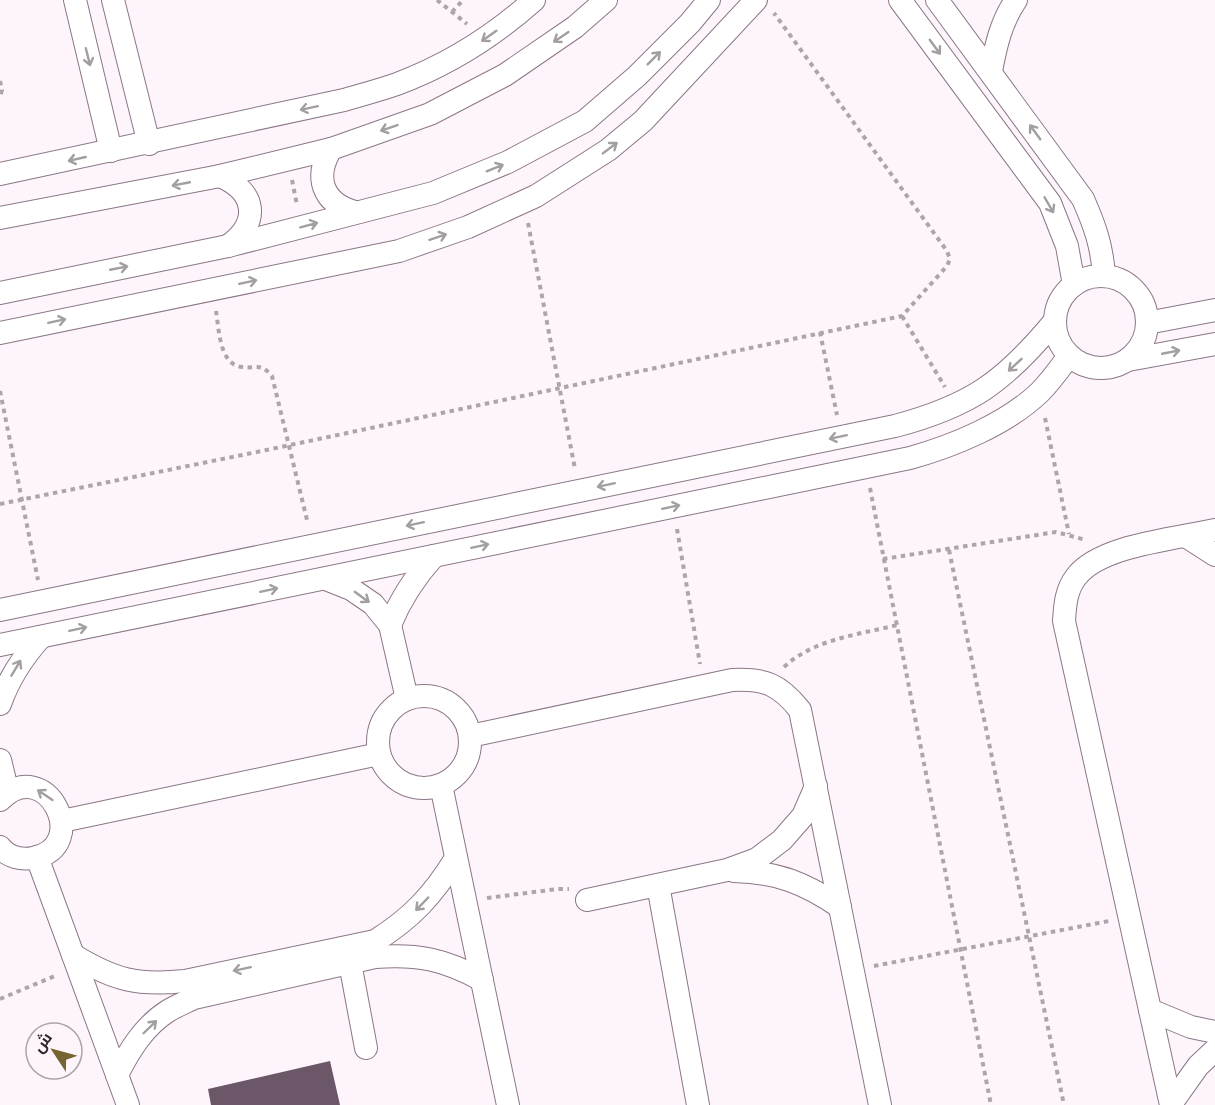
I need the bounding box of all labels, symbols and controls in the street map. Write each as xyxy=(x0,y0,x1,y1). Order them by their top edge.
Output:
one-way arrow xyxy=(481,30,497,42)
one-way arrow xyxy=(553,31,569,43)
one-way arrow xyxy=(928,39,941,55)
one-way arrow xyxy=(83,47,95,66)
one-way arrow xyxy=(647,51,662,66)
one-way arrow xyxy=(299,103,319,114)
one-way arrow xyxy=(380,124,399,135)
one-way arrow xyxy=(1028,124,1041,140)
one-way arrow xyxy=(602,141,618,154)
one-way arrow xyxy=(68,153,87,165)
one-way arrow xyxy=(485,162,504,173)
one-way arrow xyxy=(171,179,191,190)
one-way arrow xyxy=(1043,196,1055,213)
one-way arrow xyxy=(299,218,318,230)
one-way arrow xyxy=(428,231,447,242)
one-way arrow xyxy=(109,262,128,274)
one-way arrow xyxy=(238,276,258,287)
one-way arrow xyxy=(47,315,67,326)
one-way arrow xyxy=(1161,346,1181,357)
one-way arrow xyxy=(1008,358,1023,372)
one-way arrow xyxy=(828,432,847,444)
one-way arrow xyxy=(596,480,616,491)
one-way arrow xyxy=(661,501,681,512)
one-way arrow xyxy=(405,519,425,530)
one-way arrow xyxy=(470,540,490,551)
one-way arrow xyxy=(259,584,278,595)
one-way arrow xyxy=(353,590,369,603)
one-way arrow xyxy=(68,623,87,635)
one-way arrow xyxy=(10,660,22,677)
one-way arrow xyxy=(38,789,54,801)
one-way arrow xyxy=(414,897,429,912)
one-way arrow xyxy=(233,964,253,975)
one-way arrow xyxy=(142,1020,157,1034)
north arrow xyxy=(24,1021,84,1081)
text: ش xyxy=(28,1028,56,1056)

